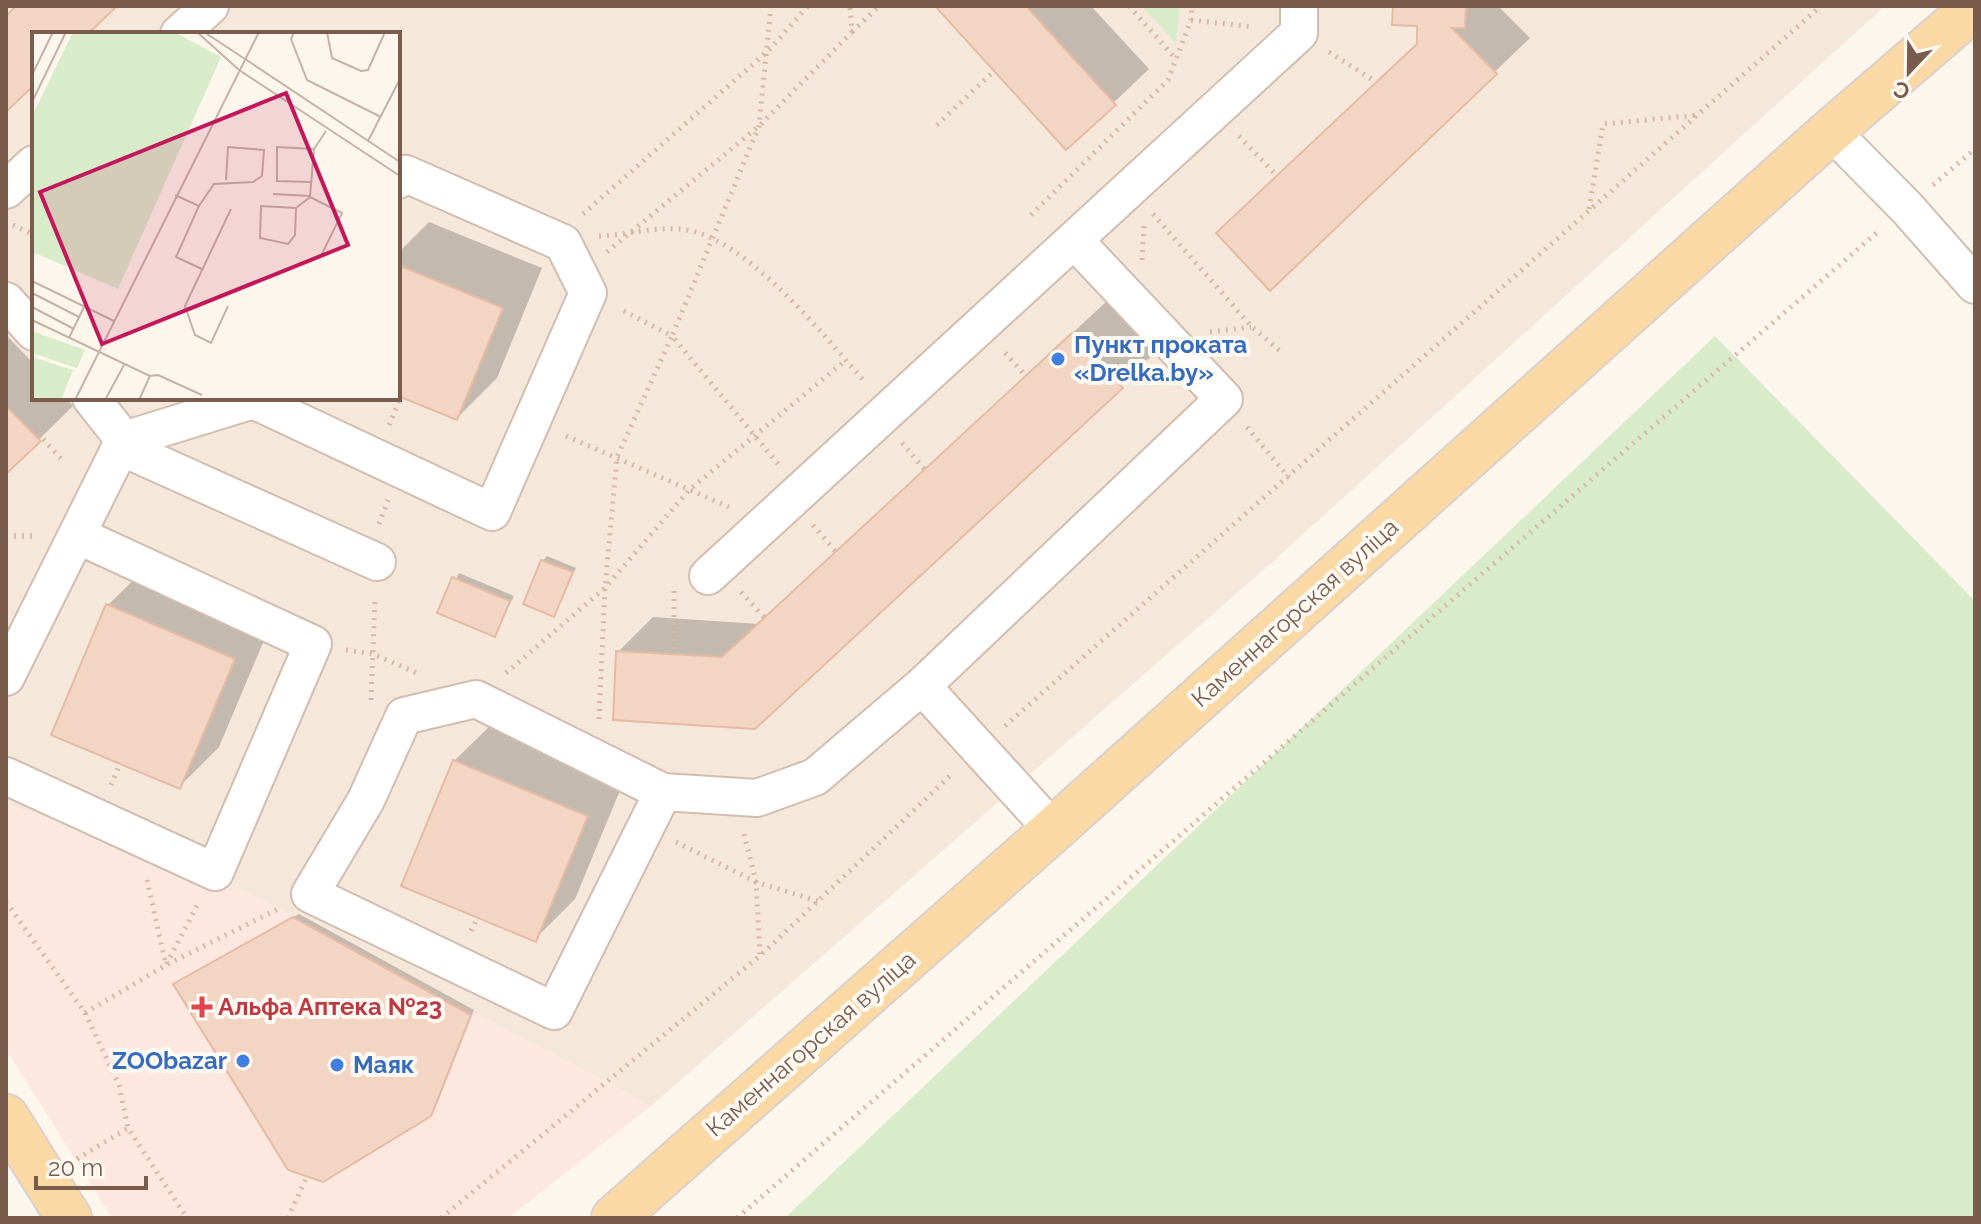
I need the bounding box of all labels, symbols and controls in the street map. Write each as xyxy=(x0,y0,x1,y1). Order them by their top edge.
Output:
inset map xyxy=(32,32,400,400)
north arrow xyxy=(1869,32,1949,112)
text: С xyxy=(1890,76,1913,105)
place label: Пункт проката «Drelka.by» xyxy=(1074,330,1248,387)
marker: Пункт проката «Drelka.by» xyxy=(1049,350,1067,368)
street label: Каменнагорская вуліца xyxy=(1185,512,1404,713)
street label: Каменнагорская вуліца xyxy=(700,945,921,1142)
place label: Альфа Аптека №23 xyxy=(218,992,442,1021)
marker: Альфа Аптека №23 xyxy=(193,998,211,1016)
place label: ZOObazar xyxy=(112,1046,227,1075)
place label: Маяк xyxy=(353,1050,415,1079)
marker: ZOObazar xyxy=(234,1052,252,1070)
marker: Маяк xyxy=(328,1056,346,1074)
scale bar xyxy=(36,1140,146,1190)
text: 20 m xyxy=(48,1153,103,1182)

